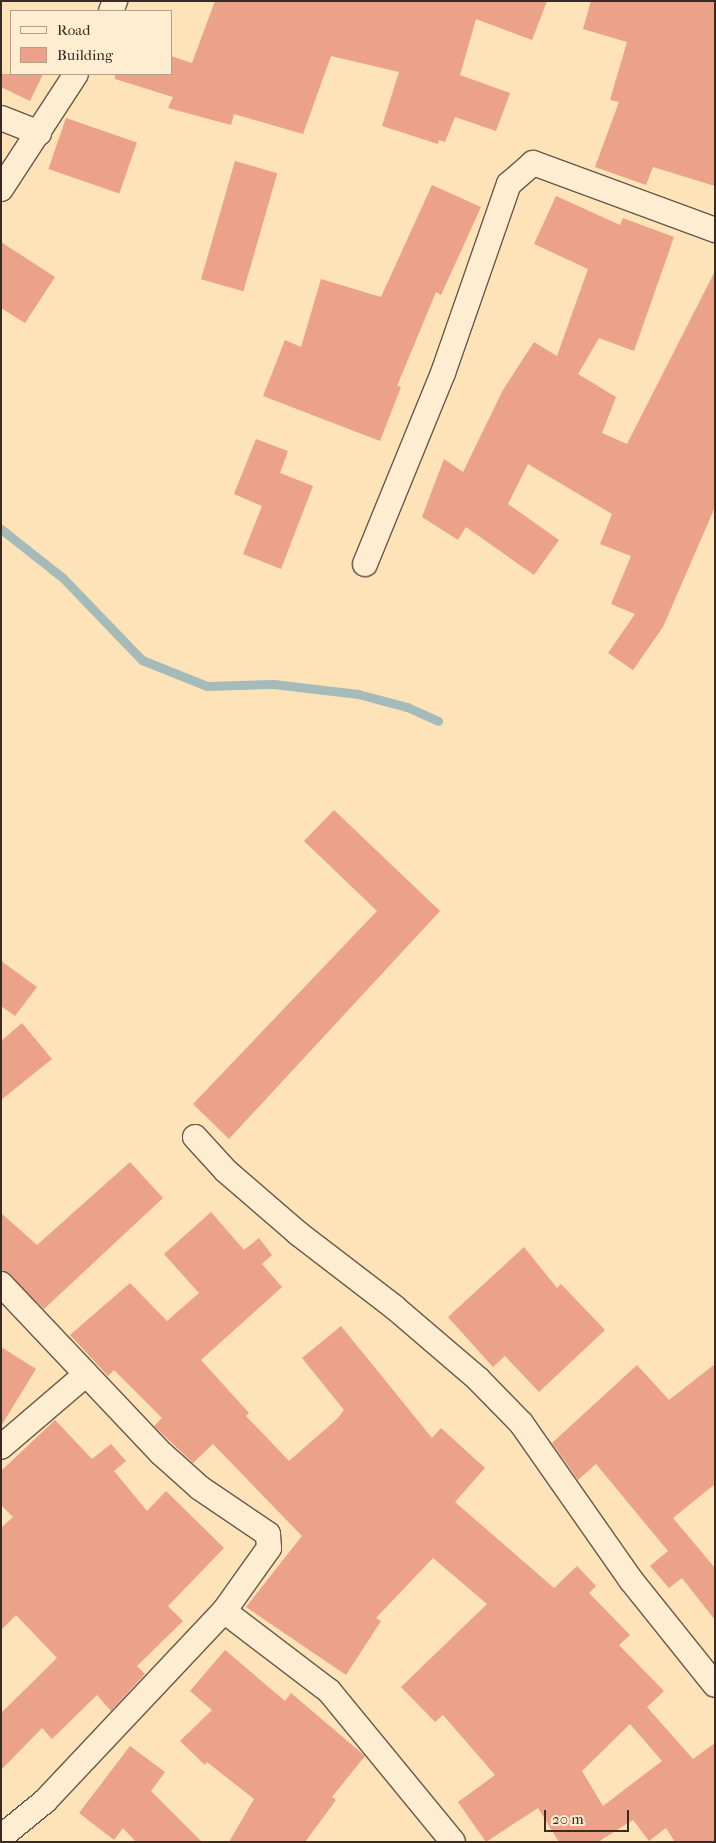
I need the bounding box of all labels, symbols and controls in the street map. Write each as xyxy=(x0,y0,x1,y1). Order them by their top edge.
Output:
legend xyxy=(10,10,172,75)
text: Road xyxy=(57,21,90,39)
text: Building xyxy=(57,46,113,64)
scale bar xyxy=(546,1800,631,1832)
text: 20 m xyxy=(552,1810,584,1828)

